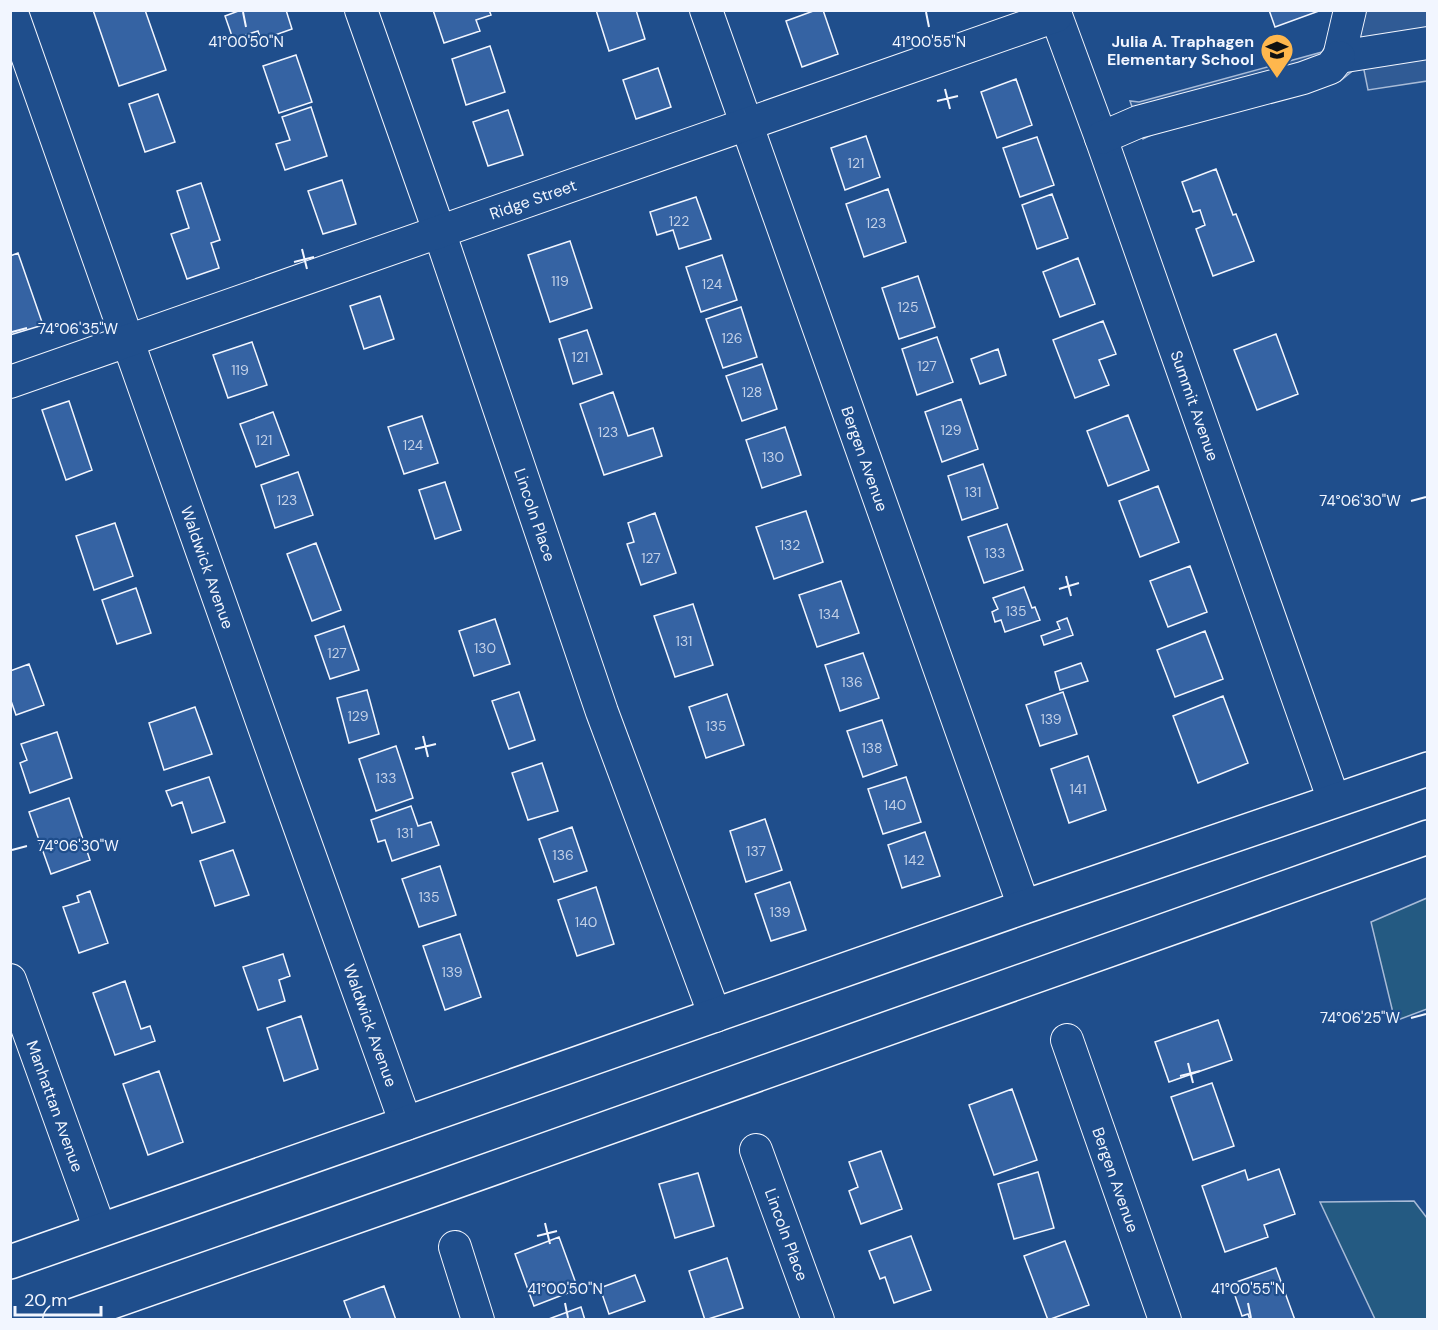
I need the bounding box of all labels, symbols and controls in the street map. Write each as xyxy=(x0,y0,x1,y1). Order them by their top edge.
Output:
place label: Julia A. Traphagen Elementary School xyxy=(1107,31,1254,70)
text: 41°00'50"N xyxy=(208,32,284,52)
text: 41°00'55"N xyxy=(892,32,966,52)
school or university icon: Julia A. Traphagen Elementary School xyxy=(1259,32,1295,79)
house number: 121 xyxy=(848,154,864,172)
street label: Ridge Street xyxy=(487,174,579,224)
house number: 122 xyxy=(669,212,689,230)
house number: 123 xyxy=(866,214,886,232)
house number: 119 xyxy=(551,272,569,290)
house number: 124 xyxy=(702,275,723,293)
house number: 125 xyxy=(898,298,918,316)
text: 74°06'35"W xyxy=(38,319,119,339)
house number: 126 xyxy=(721,329,743,347)
house number: 121 xyxy=(572,348,588,366)
street label: Summit Avenue xyxy=(1166,348,1224,464)
house number: 127 xyxy=(917,357,937,375)
house number: 119 xyxy=(231,361,249,379)
house number: 128 xyxy=(742,383,762,401)
street label: Bergen Avenue xyxy=(837,403,893,514)
house number: 129 xyxy=(940,421,962,439)
house number: 123 xyxy=(598,423,618,441)
house number: 121 xyxy=(256,431,272,449)
house number: 124 xyxy=(403,436,424,454)
house number: 130 xyxy=(762,448,784,466)
street label: Lincoln Place xyxy=(510,465,561,564)
house number: 131 xyxy=(965,483,981,501)
house number: 123 xyxy=(277,491,297,509)
text: 74°06'30"W xyxy=(1319,491,1401,511)
street label: Waldwick Avenue xyxy=(176,503,239,632)
house number: 132 xyxy=(780,536,800,554)
house number: 133 xyxy=(985,544,1005,562)
house number: 127 xyxy=(641,549,661,567)
house number: 135 xyxy=(1005,602,1027,620)
house number: 134 xyxy=(818,605,840,623)
house number: 131 xyxy=(676,632,692,650)
house number: 130 xyxy=(474,639,496,657)
house number: 127 xyxy=(327,644,347,662)
house number: 136 xyxy=(841,673,863,691)
house number: 129 xyxy=(347,707,369,725)
house number: 139 xyxy=(1040,710,1062,728)
house number: 135 xyxy=(705,717,727,735)
house number: 138 xyxy=(861,739,883,757)
house number: 133 xyxy=(376,769,396,787)
house number: 141 xyxy=(1069,780,1087,798)
house number: 140 xyxy=(884,796,906,814)
house number: 131 xyxy=(397,824,413,842)
text: 74°06'30"W xyxy=(37,836,119,856)
house number: 137 xyxy=(746,842,766,860)
house number: 136 xyxy=(552,846,574,864)
house number: 142 xyxy=(904,851,924,869)
house number: 135 xyxy=(418,888,440,906)
house number: 139 xyxy=(769,903,791,921)
house number: 140 xyxy=(575,913,597,931)
street label: Waldwick Avenue xyxy=(339,961,402,1089)
house number: 139 xyxy=(441,963,463,981)
text: 74°06'25"W xyxy=(1320,1008,1400,1028)
street label: Manhattan Avenue xyxy=(22,1038,89,1175)
street label: Bergen Avenue xyxy=(1088,1124,1144,1235)
street label: Lincoln Place xyxy=(760,1185,813,1284)
scale bar xyxy=(15,1279,100,1317)
text: 41°00'50"N xyxy=(527,1279,603,1299)
text: 41°00'55"N xyxy=(1211,1279,1285,1299)
text: 20 m xyxy=(24,1288,67,1312)

